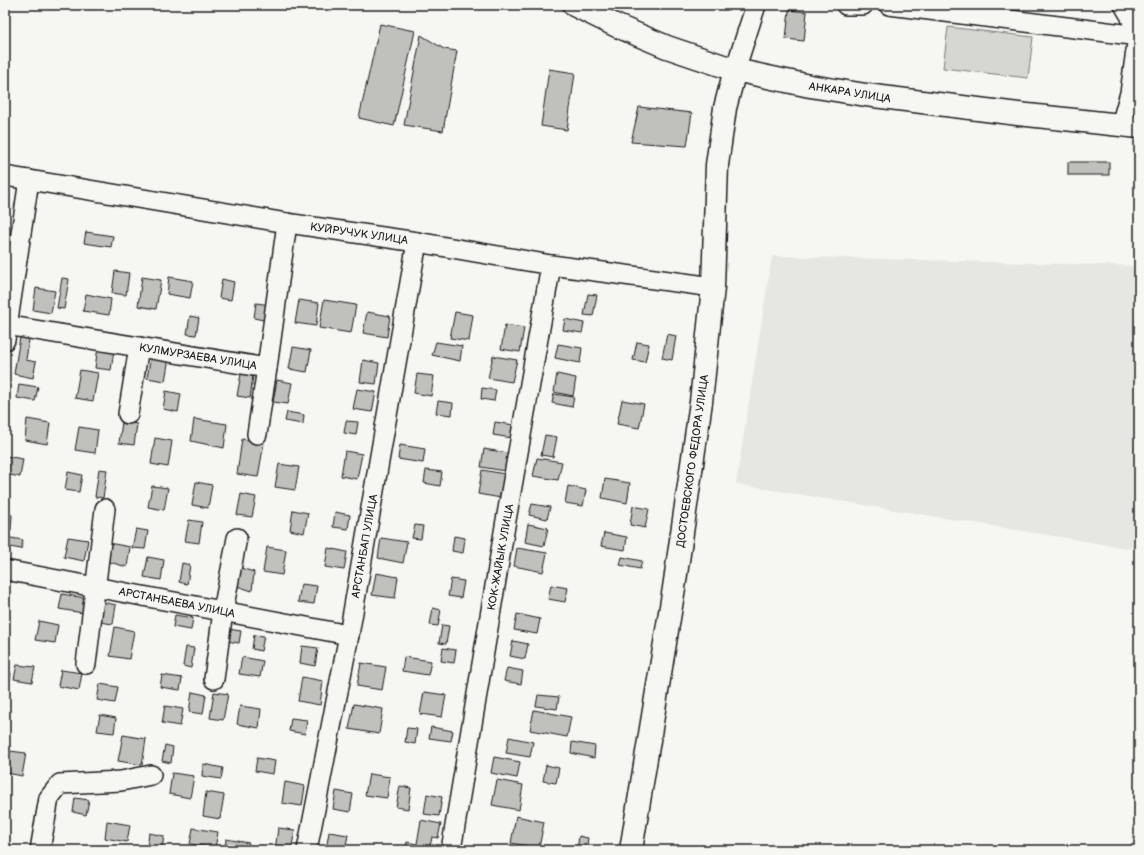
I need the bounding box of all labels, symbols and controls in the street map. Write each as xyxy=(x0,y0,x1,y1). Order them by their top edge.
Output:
street label: АНКАРА УЛИЦА xyxy=(807,79,892,105)
street label: КУЙРУЧУК УЛИЦА xyxy=(309,220,409,247)
street label: КУЛМУРЗАЕВА УЛИЦА xyxy=(138,341,258,372)
street label: ДОСТОЕВСКОГО ФЕДОРА УЛИЦА xyxy=(674,373,711,548)
street label: АРСТАНБАП УЛИЦА xyxy=(349,493,380,600)
street label: КОК-ЖАЙЫК УЛИЦА xyxy=(485,503,516,611)
street label: АРСТАНБАЕВА УЛИЦА xyxy=(117,585,236,620)

